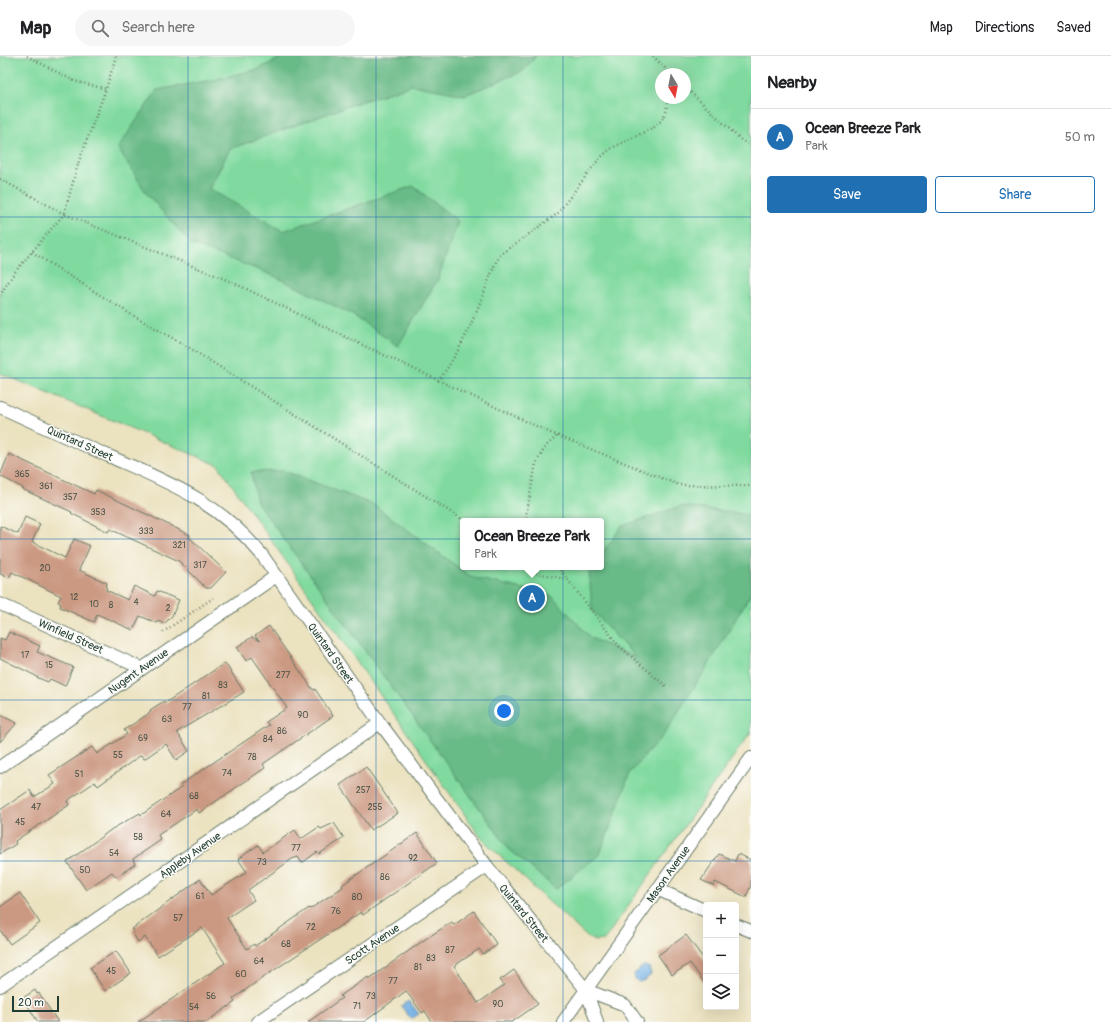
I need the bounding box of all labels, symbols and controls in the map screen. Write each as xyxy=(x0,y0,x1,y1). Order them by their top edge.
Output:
search box xyxy=(75,10,355,46)
text: Map xyxy=(20,16,51,40)
icon: search xyxy=(89,17,111,39)
text: Search here xyxy=(121,18,195,37)
text: Map xyxy=(930,19,953,36)
text: Directions xyxy=(975,19,1034,36)
text: Saved xyxy=(1056,19,1091,36)
north arrow xyxy=(655,68,691,104)
text: Nearby xyxy=(767,72,816,93)
text: Ocean Breeze Park xyxy=(805,119,921,138)
text: A xyxy=(776,129,784,145)
text: 50 m xyxy=(1065,129,1095,145)
text: Park xyxy=(805,138,828,154)
button: Save xyxy=(767,176,927,213)
button: Share xyxy=(935,176,1095,213)
street label: Quintard Street xyxy=(45,423,115,464)
house number: 365 xyxy=(14,469,30,480)
house number: 361 xyxy=(39,481,53,492)
house number: 357 xyxy=(63,492,78,503)
house number: 353 xyxy=(91,507,105,518)
popup xyxy=(460,518,604,570)
house number: 333 xyxy=(138,526,154,537)
text: Ocean Breeze Park xyxy=(474,527,590,546)
house number: 321 xyxy=(172,540,186,551)
text: Park xyxy=(474,546,497,562)
house number: 317 xyxy=(193,560,207,571)
house number: 20 xyxy=(39,563,51,574)
pin: A xyxy=(519,583,545,613)
house number: 12 xyxy=(70,592,78,603)
house number: 4 xyxy=(133,597,139,608)
house number: 10 xyxy=(89,599,99,610)
house number: 8 xyxy=(109,600,114,611)
house number: 2 xyxy=(165,603,171,614)
street label: Winfield Street xyxy=(36,616,106,657)
street label: Quintard Street xyxy=(305,620,357,687)
street label: Nugent Avenue xyxy=(106,646,171,697)
house number: 17 xyxy=(21,650,29,661)
house number: 15 xyxy=(45,660,53,671)
house number: 277 xyxy=(276,670,291,681)
house number: 83 xyxy=(218,680,228,691)
house number: 81 xyxy=(202,691,210,702)
your location xyxy=(494,701,514,721)
house number: 77 xyxy=(182,702,192,713)
house number: 90 xyxy=(298,710,308,721)
house number: 63 xyxy=(162,714,172,725)
house number: 86 xyxy=(277,726,287,737)
house number: 69 xyxy=(138,733,148,744)
house number: 84 xyxy=(263,734,274,745)
house number: 55 xyxy=(113,750,123,761)
house number: 78 xyxy=(247,752,257,763)
house number: 74 xyxy=(222,768,233,779)
house number: 51 xyxy=(75,769,83,780)
house number: 257 xyxy=(356,785,371,796)
house number: 68 xyxy=(189,791,199,802)
house number: 47 xyxy=(31,802,41,813)
house number: 255 xyxy=(368,802,383,813)
house number: 64 xyxy=(161,809,172,820)
house number: 45 xyxy=(15,817,25,828)
street label: Appleby Avenue xyxy=(157,829,224,881)
house number: 58 xyxy=(133,832,143,843)
house number: 77 xyxy=(291,843,301,854)
street label: Mason Avenue xyxy=(644,843,693,905)
house number: 54 xyxy=(109,848,120,859)
house number: 92 xyxy=(408,853,418,864)
house number: 73 xyxy=(257,857,267,868)
house number: 50 xyxy=(79,865,91,876)
house number: 86 xyxy=(380,872,390,883)
street label: Quintard Street xyxy=(496,882,551,945)
house number: 61 xyxy=(196,891,204,902)
house number: 80 xyxy=(352,892,362,903)
map controls xyxy=(703,902,739,1010)
button: + xyxy=(703,902,739,938)
house number: 76 xyxy=(331,906,341,917)
house number: 57 xyxy=(173,913,183,924)
street label: Scott Avenue xyxy=(343,921,402,967)
house number: 72 xyxy=(306,922,316,933)
button: − xyxy=(703,938,739,974)
house number: 68 xyxy=(281,939,291,950)
house number: 87 xyxy=(445,945,455,956)
house number: 83 xyxy=(426,953,436,964)
house number: 64 xyxy=(254,956,265,967)
house number: 81 xyxy=(414,962,422,973)
house number: 45 xyxy=(106,966,116,977)
house number: 60 xyxy=(235,969,247,980)
button: layers xyxy=(703,974,739,1010)
house number: 77 xyxy=(388,976,398,987)
house number: 56 xyxy=(206,991,216,1002)
house number: 73 xyxy=(366,991,376,1002)
scale bar xyxy=(12,994,59,1013)
text: 20 m xyxy=(18,996,44,1009)
house number: 90 xyxy=(493,999,503,1010)
house number: 71 xyxy=(353,1001,361,1012)
house number: 54 xyxy=(189,1002,200,1013)

